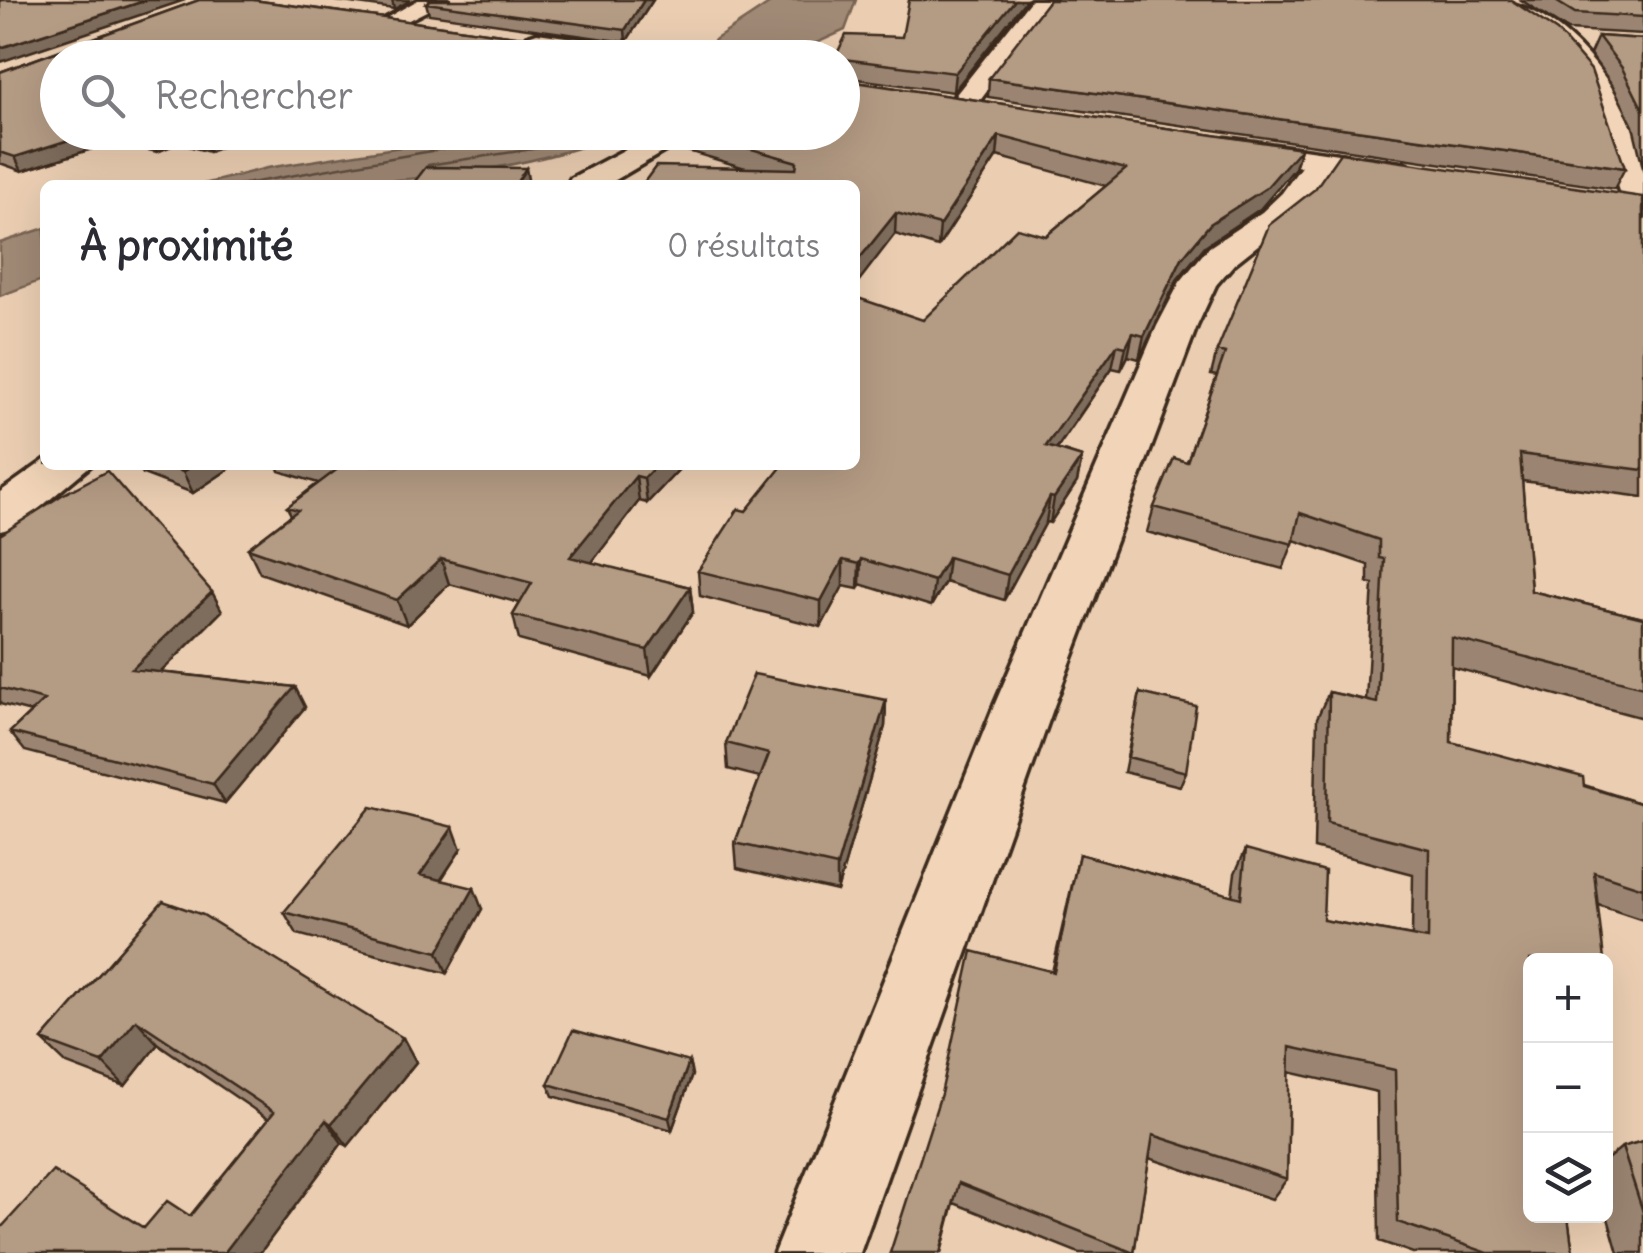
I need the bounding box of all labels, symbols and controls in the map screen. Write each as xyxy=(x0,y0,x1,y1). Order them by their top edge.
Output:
search box xyxy=(40,40,860,150)
icon: search xyxy=(75,68,130,123)
text: Rechercher xyxy=(155,72,353,119)
text: À proximité xyxy=(80,219,293,271)
text: 0 résultats xyxy=(667,225,820,266)
map controls xyxy=(1523,953,1613,1223)
button: + xyxy=(1523,953,1613,1043)
button: − xyxy=(1523,1043,1613,1133)
button: layers xyxy=(1523,1133,1613,1223)

